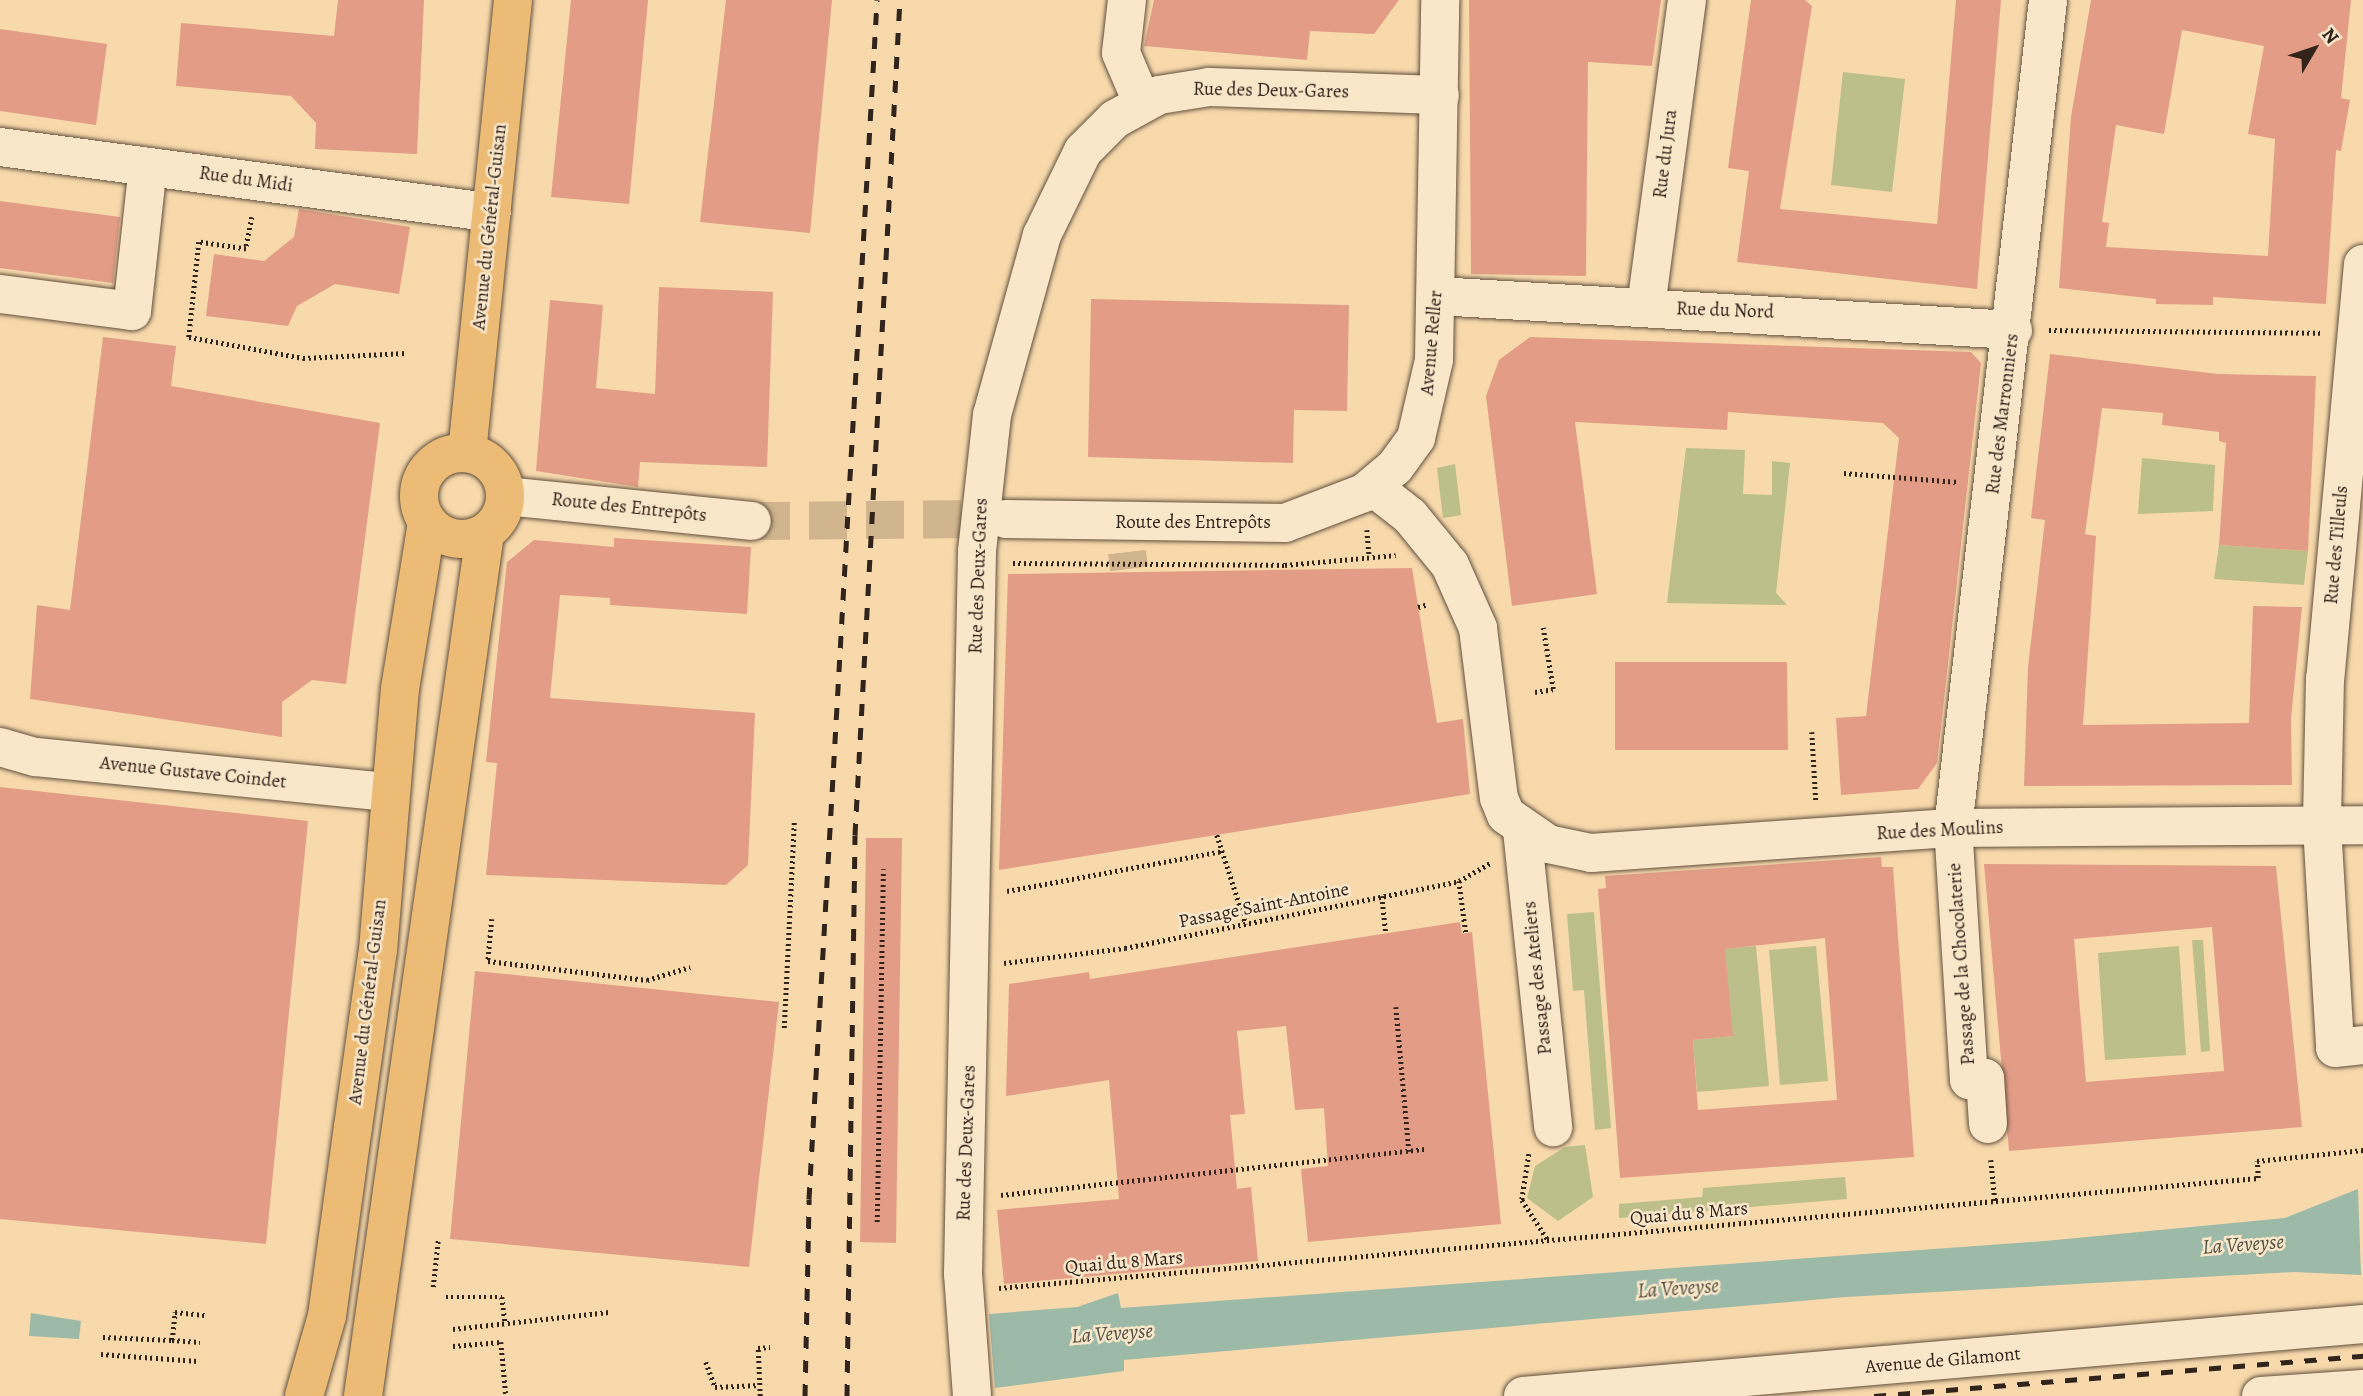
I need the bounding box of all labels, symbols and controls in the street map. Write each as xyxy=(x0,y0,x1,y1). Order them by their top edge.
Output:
north arrow xyxy=(2279,14,2349,84)
text: N xyxy=(2316,22,2345,49)
street label: Rue des Deux-Gares xyxy=(1193,78,1349,104)
street label: Rue du Jura xyxy=(1649,108,1683,200)
street label: Avenue du Général-Guisan xyxy=(468,123,512,331)
street label: Rue du Midi xyxy=(198,162,294,198)
street label: Avenue Reller xyxy=(1416,290,1448,396)
street label: Rue du Nord xyxy=(1676,298,1774,324)
street label: Rue des Marronniers xyxy=(1982,332,2024,496)
street label: Rue des Tilleuls xyxy=(2320,485,2354,605)
street label: Route des Entrepôts xyxy=(550,489,708,527)
street label: Rue des Deux-Gares xyxy=(965,498,993,654)
street label: Route des Entrepôts xyxy=(1115,512,1271,534)
street label: Avenue Gustave Coindet xyxy=(99,752,287,794)
street label: Rue des Moulins xyxy=(1876,816,2004,846)
street label: Passage de la Chocolaterie xyxy=(1944,862,1980,1066)
street label: Passage Saint-Antoine xyxy=(1177,878,1351,934)
street label: Avenue du Général-Guisan xyxy=(344,898,392,1106)
street label: Passage des Ateliers xyxy=(1519,900,1557,1056)
street label: Rue des Deux-Gares xyxy=(953,1065,981,1221)
street label: Quai du 8 Mars xyxy=(1629,1197,1749,1231)
water label: La Veveyse xyxy=(2201,1229,2285,1259)
street label: Quai du 8 Mars xyxy=(1064,1246,1184,1280)
water label: La Veveyse xyxy=(1636,1273,1720,1303)
water label: La Veveyse xyxy=(1070,1318,1154,1348)
street label: Avenue de Gilamont xyxy=(1864,1343,2022,1379)

